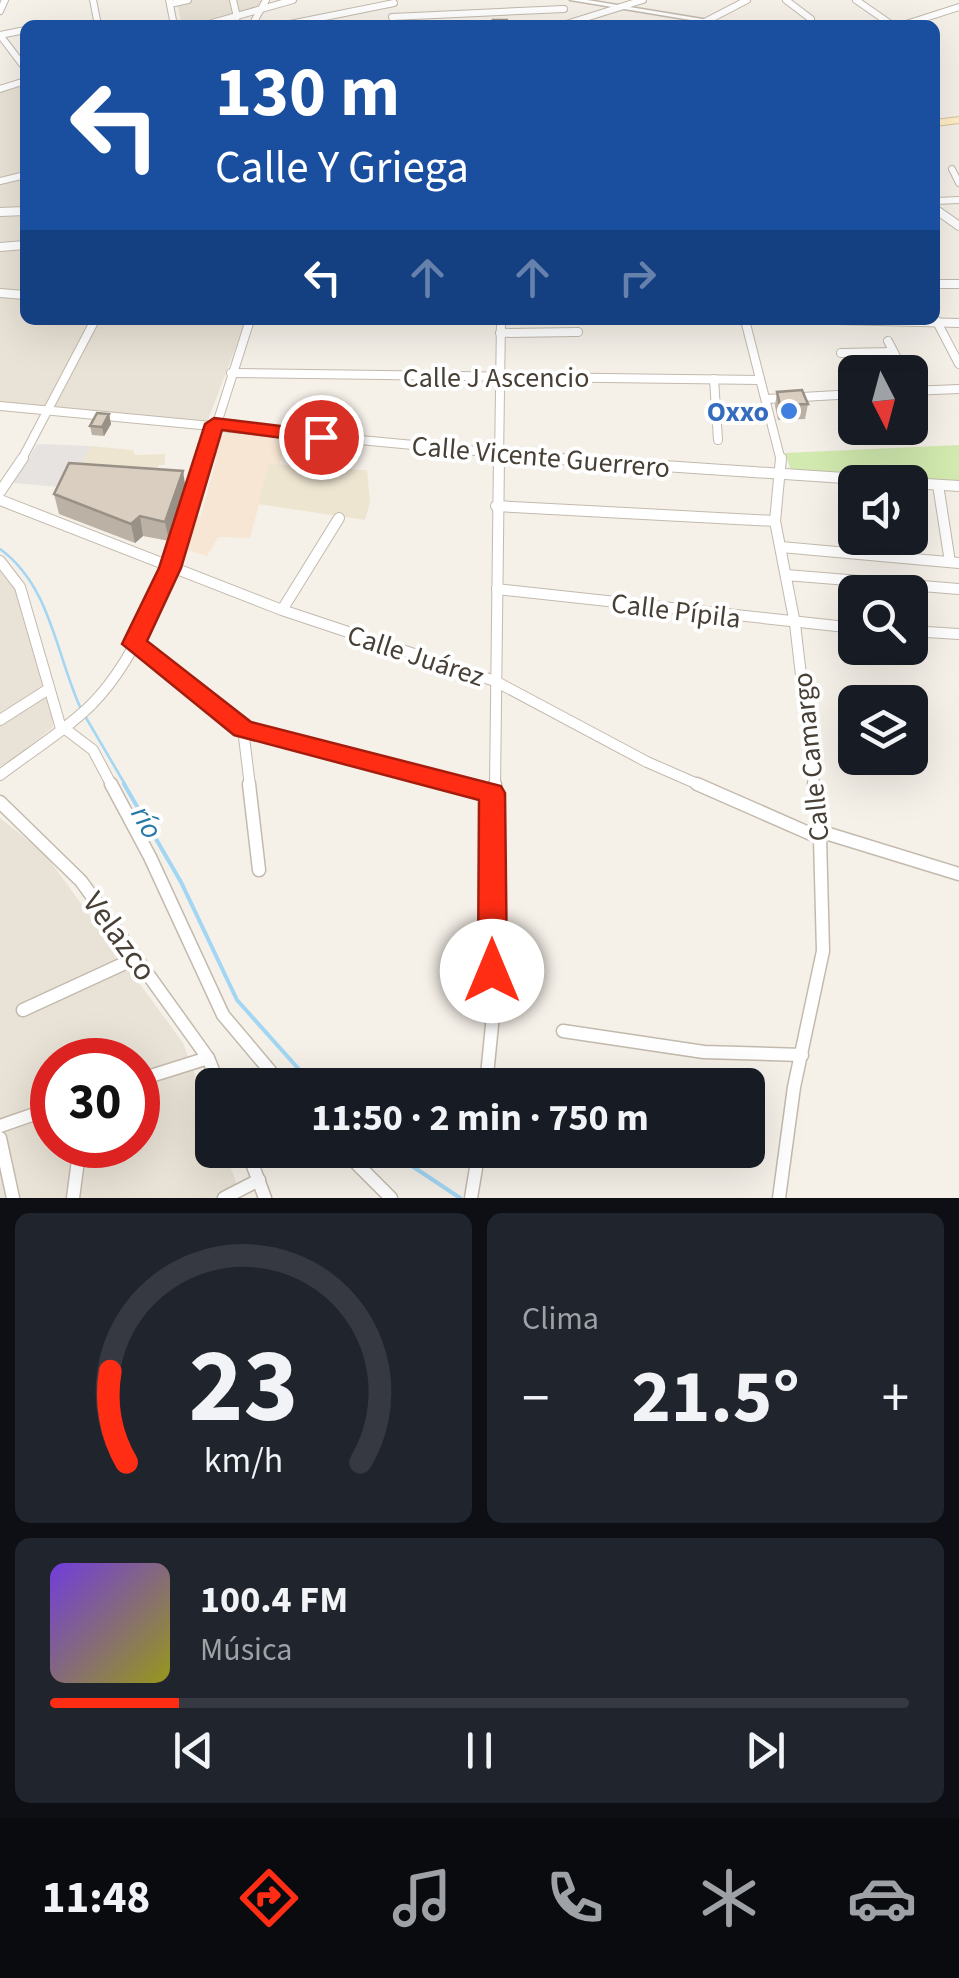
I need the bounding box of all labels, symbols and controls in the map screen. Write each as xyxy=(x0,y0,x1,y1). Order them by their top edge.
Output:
text: 130 m xyxy=(215,43,400,143)
icon: left xyxy=(50,60,180,190)
text: Calle Y Griega xyxy=(215,136,469,200)
icon: left xyxy=(295,250,350,305)
icon: ahead xyxy=(400,250,455,305)
icon: ahead xyxy=(505,250,560,305)
icon: right xyxy=(610,250,665,305)
north arrow xyxy=(838,355,928,445)
map controls xyxy=(838,355,928,775)
street label: Calle J Ascencio xyxy=(403,358,589,398)
place label: Oxxo xyxy=(707,392,769,432)
pin xyxy=(279,395,364,480)
marker: Oxxo xyxy=(778,400,800,422)
icon: arrive xyxy=(294,410,349,465)
street label: Calle Vicente Guerrero xyxy=(410,426,672,488)
button: sound xyxy=(838,465,928,555)
button: search xyxy=(838,575,928,665)
street label: Calle Pípila xyxy=(609,583,743,639)
street label: Calle Juárez xyxy=(342,615,489,697)
street label: Calle Camargo xyxy=(782,670,840,843)
button: layers xyxy=(838,685,928,775)
water label: río xyxy=(120,797,173,847)
street label: Velazco xyxy=(71,882,167,991)
position arrow xyxy=(440,919,544,1023)
speed limit sign: 30 xyxy=(30,1038,160,1168)
text: 11:50 · 2 min · 750 m xyxy=(311,1091,649,1145)
text: Clima xyxy=(522,1296,599,1342)
text: 23 xyxy=(189,1314,298,1462)
text: 21.5° xyxy=(631,1344,800,1451)
text: − xyxy=(522,1360,549,1438)
text: + xyxy=(882,1360,909,1438)
text: km/h xyxy=(204,1435,283,1486)
text: 100.4 FM xyxy=(200,1573,348,1627)
text: Música xyxy=(200,1627,292,1673)
icon: previous xyxy=(166,1723,221,1778)
icon: pause xyxy=(452,1723,507,1778)
icon: next xyxy=(738,1723,793,1778)
icon: directions xyxy=(234,1863,304,1933)
icon: music xyxy=(387,1863,457,1933)
icon: phone xyxy=(540,1863,610,1933)
icon: climate xyxy=(694,1863,764,1933)
icon: car xyxy=(847,1863,917,1933)
text: 11:48 xyxy=(42,1866,150,1930)

